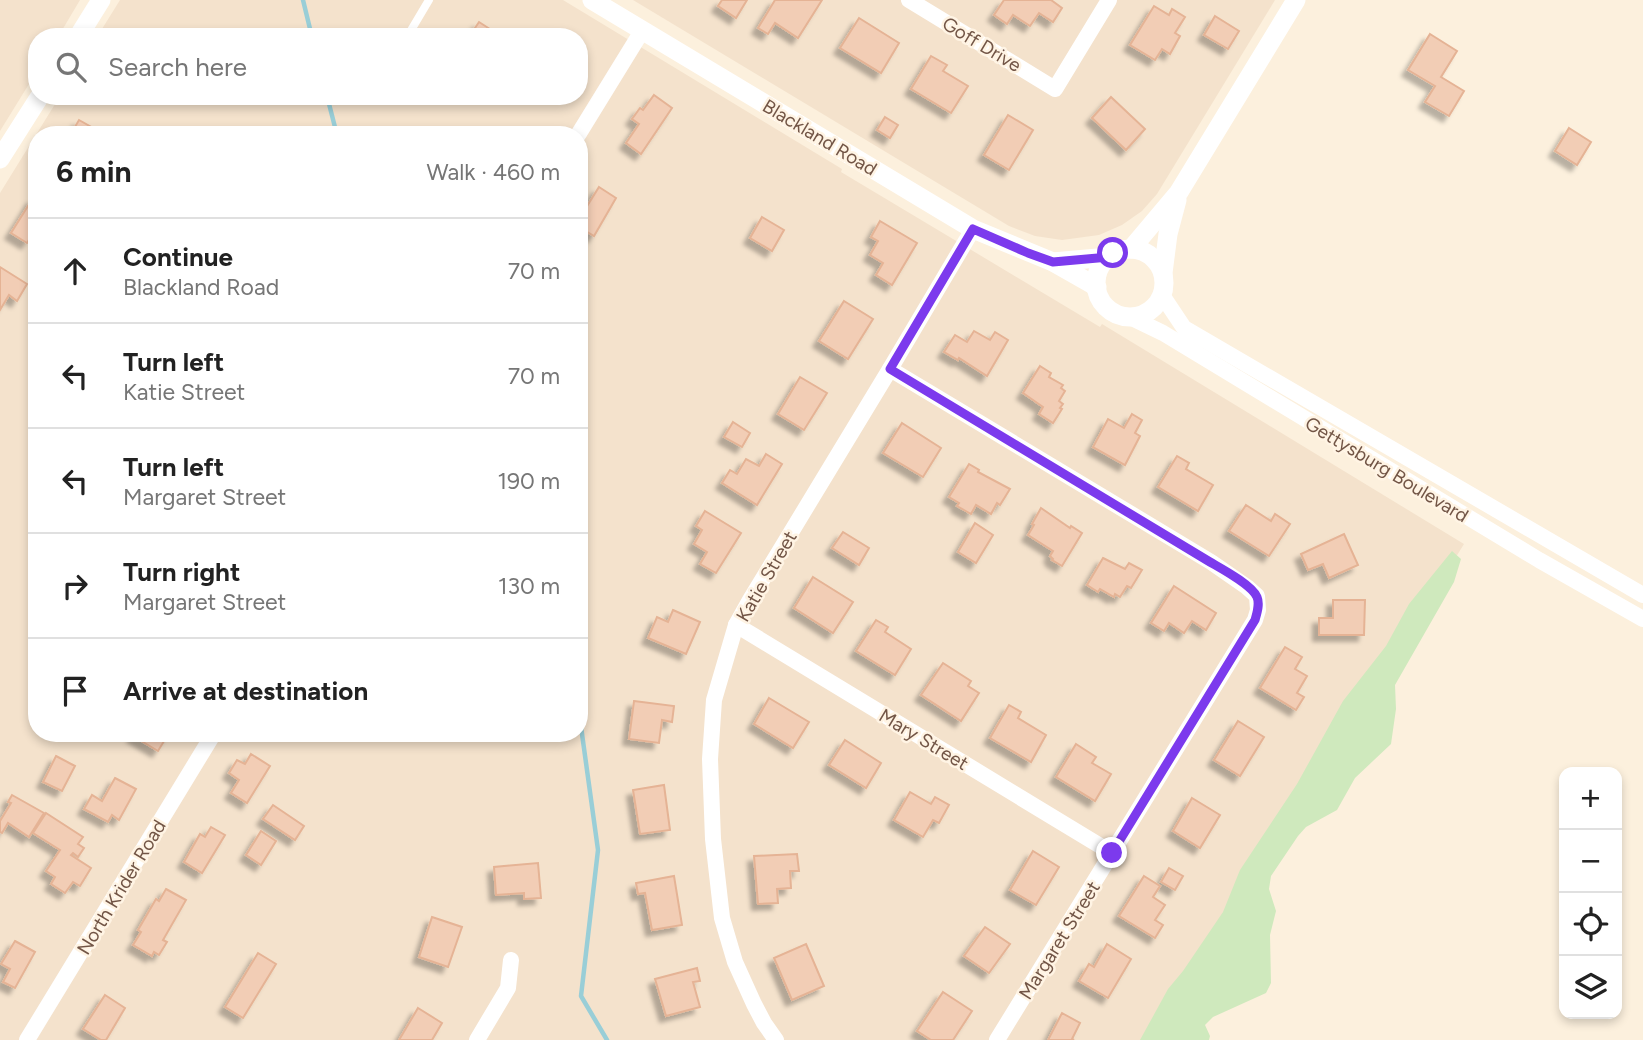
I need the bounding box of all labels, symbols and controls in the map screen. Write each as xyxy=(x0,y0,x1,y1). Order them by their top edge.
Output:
street label: Goff Drive xyxy=(938,12,1025,77)
search box xyxy=(28,28,588,105)
icon: search xyxy=(52,48,90,86)
text: Search here xyxy=(108,51,247,83)
street label: Blackland Road xyxy=(759,94,881,181)
text: 6 min xyxy=(56,153,132,190)
text: Walk · 460 m xyxy=(426,158,560,186)
route start xyxy=(1097,237,1128,268)
text: Continue xyxy=(123,241,233,273)
icon: ahead xyxy=(56,252,94,290)
text: 70 m xyxy=(508,257,560,285)
text: Blackland Road xyxy=(123,273,279,301)
text: Turn left xyxy=(123,346,224,378)
icon: left xyxy=(56,357,94,395)
text: 70 m xyxy=(508,362,560,390)
text: Katie Street xyxy=(123,378,245,406)
street label: Gettysburg Boulevard xyxy=(1301,412,1473,527)
text: Turn left xyxy=(123,451,224,483)
icon: left xyxy=(56,462,94,500)
text: 190 m xyxy=(497,467,560,495)
text: Margaret Street xyxy=(123,483,286,511)
street label: Katie Street xyxy=(731,527,802,626)
text: Turn right xyxy=(123,556,240,588)
icon: right xyxy=(56,567,94,605)
text: 130 m xyxy=(498,572,560,600)
text: Margaret Street xyxy=(123,588,286,616)
icon: arrive xyxy=(56,672,94,710)
text: Arrive at destination xyxy=(123,675,368,707)
street label: Mary Street xyxy=(875,704,973,775)
map controls xyxy=(1559,767,1622,1019)
button: + xyxy=(1559,767,1622,830)
street label: North Krider Road xyxy=(72,816,171,959)
button: − xyxy=(1559,830,1622,893)
route end xyxy=(1096,837,1127,868)
street label: Margaret Street xyxy=(1014,877,1105,1004)
button: locate xyxy=(1559,893,1622,956)
button: layers xyxy=(1559,956,1622,1019)

